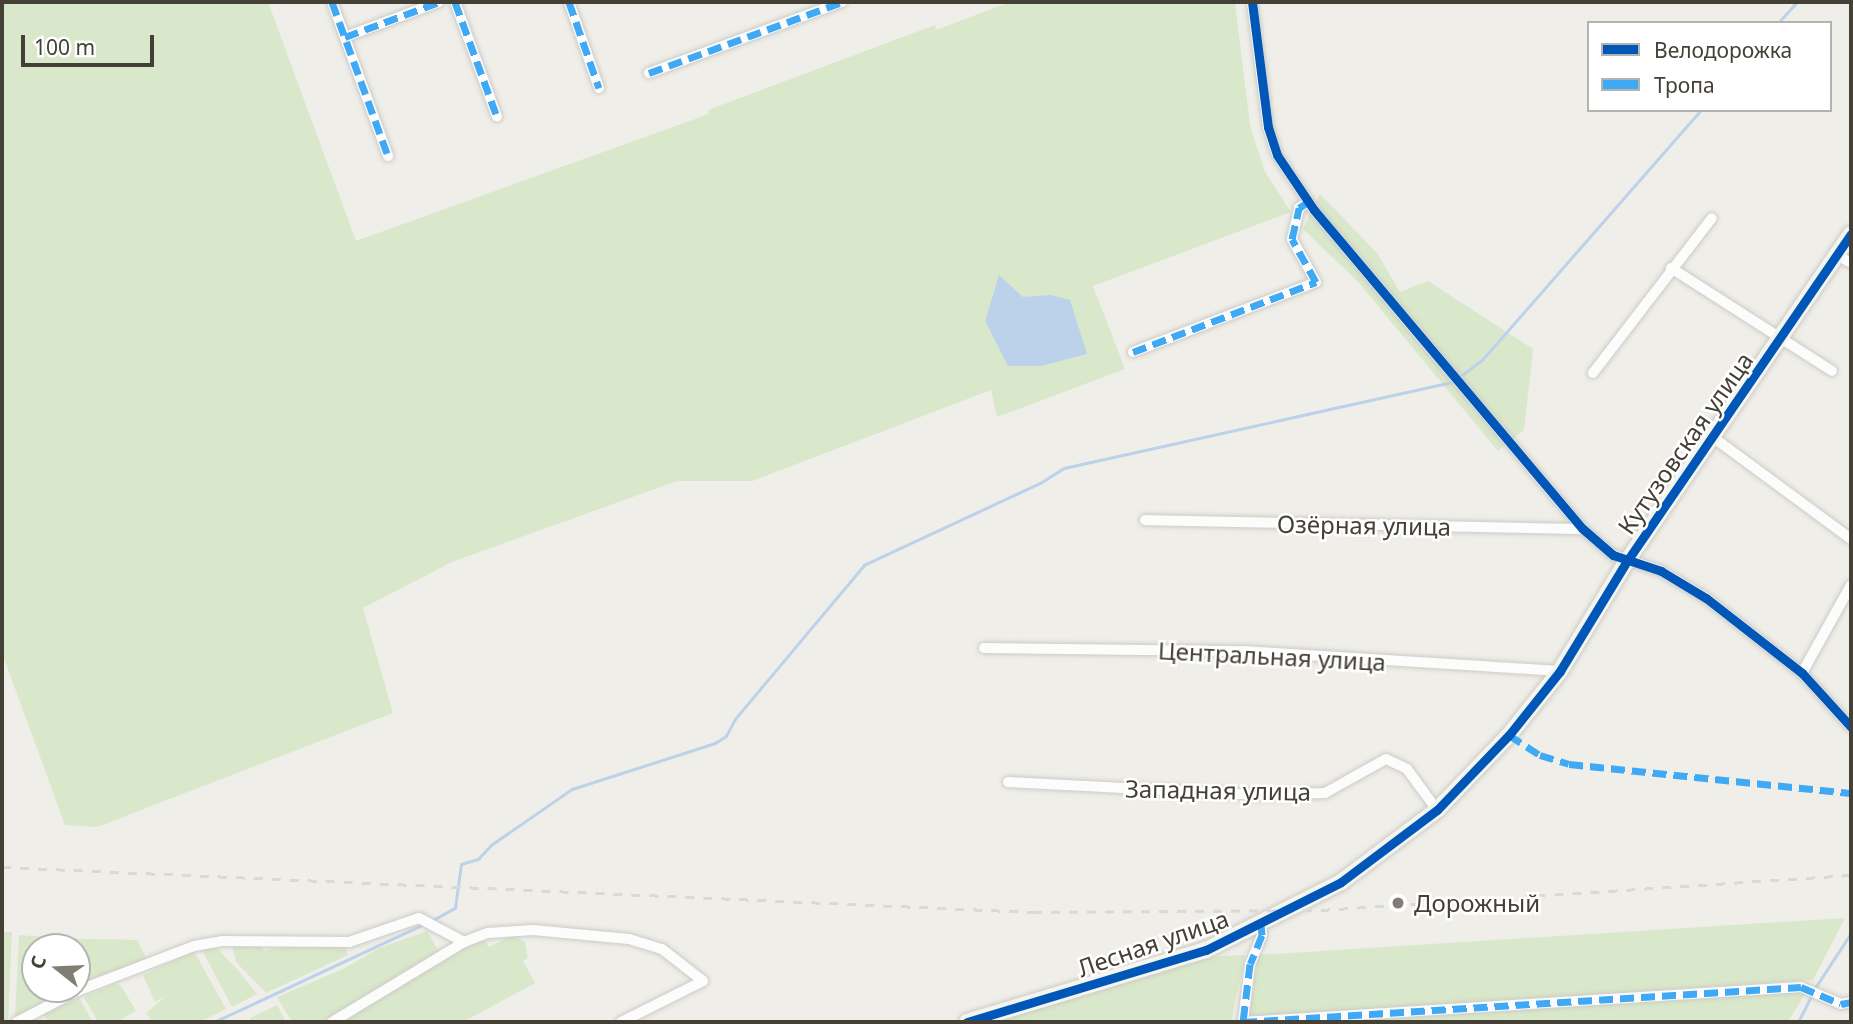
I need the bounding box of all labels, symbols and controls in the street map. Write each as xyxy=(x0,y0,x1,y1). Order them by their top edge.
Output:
scale bar xyxy=(24,21,158,65)
legend xyxy=(1587,21,1832,112)
text: 100 m xyxy=(34,33,95,61)
text: Велодорожка xyxy=(1654,36,1792,64)
text: Тропа xyxy=(1654,71,1715,99)
street label: Кутузовская улица xyxy=(1611,347,1759,539)
street label: Озёрная улица xyxy=(1277,509,1451,541)
street label: Центральная улица xyxy=(1157,636,1387,676)
street label: Западная улица xyxy=(1125,774,1311,806)
place label: Дорожный xyxy=(1414,889,1540,917)
marker: Дорожный xyxy=(1388,893,1408,913)
street label: Лесная улица xyxy=(1074,904,1232,982)
north arrow xyxy=(21,933,91,1003)
text: С xyxy=(24,952,52,972)

